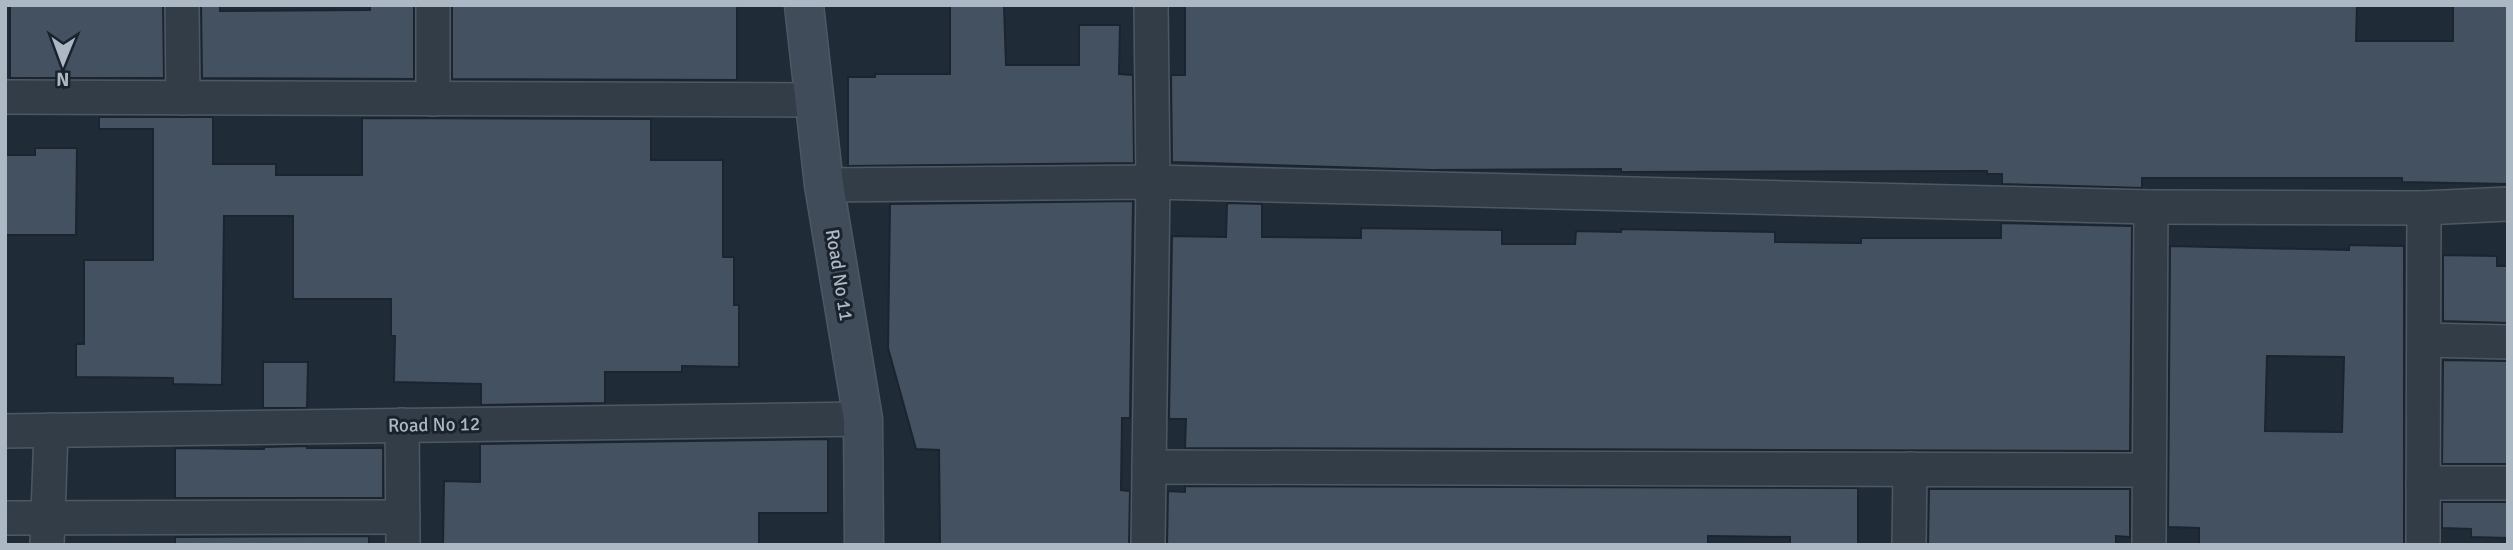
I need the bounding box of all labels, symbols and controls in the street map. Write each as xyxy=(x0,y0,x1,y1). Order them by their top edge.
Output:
north arrow xyxy=(28,28,98,98)
text: N xyxy=(56,67,70,91)
street label: Road No 11 xyxy=(820,228,858,322)
street label: Road No 12 xyxy=(388,412,480,438)

